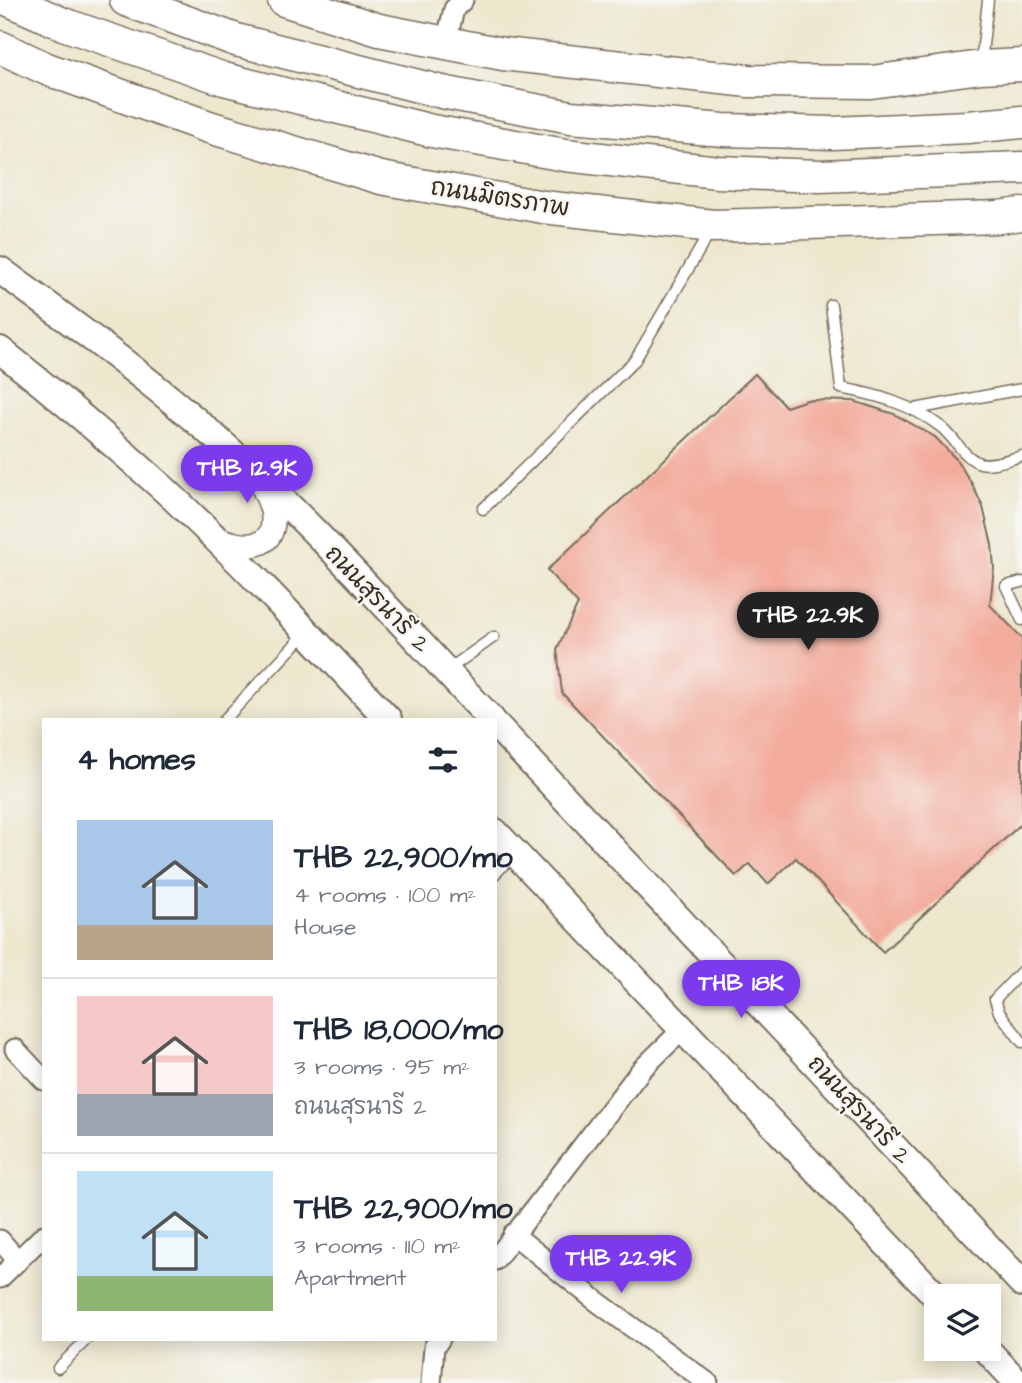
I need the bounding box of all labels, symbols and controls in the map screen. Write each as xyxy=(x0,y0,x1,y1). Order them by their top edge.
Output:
street label: ถนนมิตรภาพ xyxy=(428,170,572,226)
pin: THB 12.9K xyxy=(167,446,327,505)
text: THB 12.9K xyxy=(197,452,297,484)
street label: ถนนสุรนารี 2 xyxy=(317,538,437,661)
pin: THB 22.9K xyxy=(728,592,888,652)
text: THB 22.9K xyxy=(753,599,863,631)
text: 4 homes xyxy=(77,739,196,781)
icon: filters xyxy=(424,741,462,779)
text: THB 22,900/mo xyxy=(294,837,513,879)
icon: home xyxy=(133,848,217,932)
text: 4 rooms · 100 m² xyxy=(294,879,476,911)
text: House xyxy=(294,911,357,943)
pin: THB 18K xyxy=(676,960,806,1020)
text: THB 18K xyxy=(698,967,784,999)
text: THB 18,000/mo xyxy=(294,1009,503,1051)
icon: home xyxy=(133,1024,217,1108)
street label: ถนนสุรนารี 2 xyxy=(799,1048,919,1172)
text: 3 rooms · 95 m² xyxy=(294,1051,470,1083)
text: ถนนสุรนารี 2 xyxy=(294,1091,426,1123)
text: THB 22,900/mo xyxy=(294,1188,513,1230)
icon: home xyxy=(133,1199,217,1283)
text: 3 rooms · 110 m² xyxy=(294,1230,461,1262)
pin: THB 22.9K xyxy=(541,1236,701,1295)
text: THB 22.9K xyxy=(566,1242,676,1274)
text: Apartment xyxy=(294,1262,406,1294)
map controls xyxy=(924,1284,1001,1361)
button: layers xyxy=(924,1284,1001,1361)

